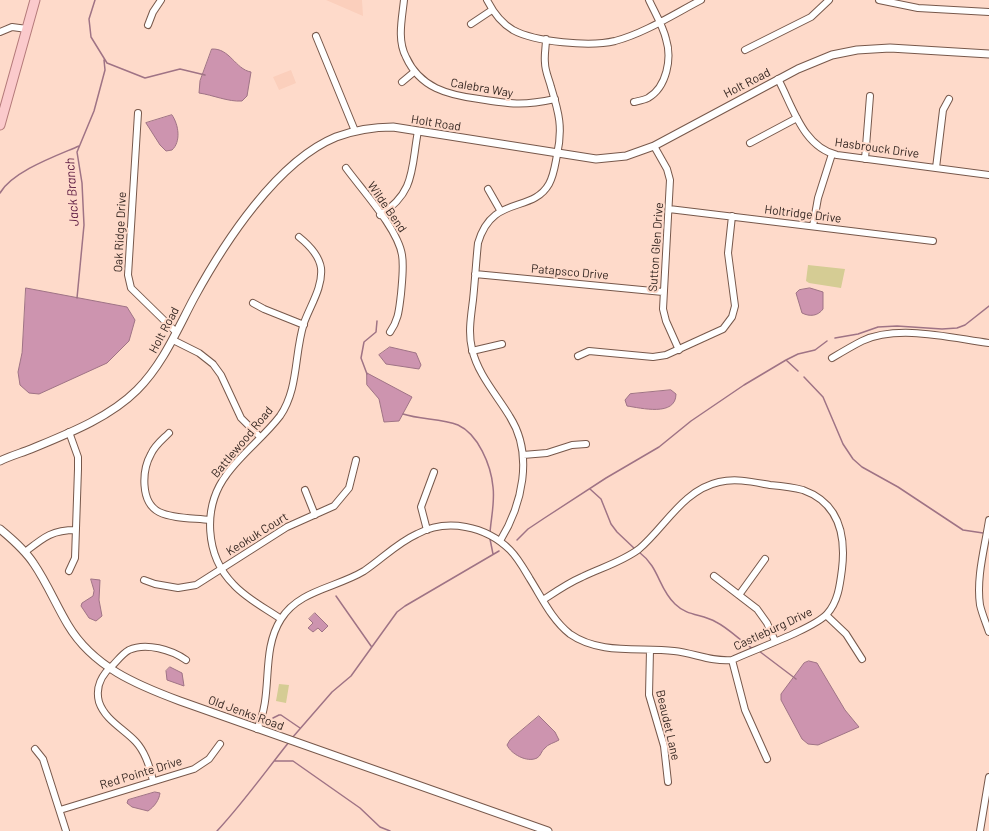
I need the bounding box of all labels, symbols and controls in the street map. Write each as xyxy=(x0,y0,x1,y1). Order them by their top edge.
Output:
street label: Holt Road xyxy=(721,65,773,101)
street label: Calebra Way xyxy=(449,75,515,101)
street label: Holt Road xyxy=(410,112,462,134)
street label: Hasbrouck Drive xyxy=(834,135,920,161)
water label: Jack Branch xyxy=(62,157,82,227)
street label: Wilde Bend xyxy=(364,179,410,235)
street label: Oak Ridge Drive xyxy=(111,191,129,273)
street label: Sutton Glen Drive xyxy=(646,202,666,292)
street label: Holtridge Drive xyxy=(764,202,842,226)
street label: Patapsco Drive xyxy=(531,261,609,283)
street label: Holt Road xyxy=(146,304,182,356)
street label: Battlewood Road xyxy=(208,404,276,480)
street label: Keokuk Court xyxy=(223,509,291,559)
street label: Castleburg Drive xyxy=(731,604,815,654)
street label: Beaudet Lane xyxy=(653,688,683,762)
street label: Old Jenks Road xyxy=(206,693,286,733)
street label: Red Pointe Drive xyxy=(98,754,184,792)

